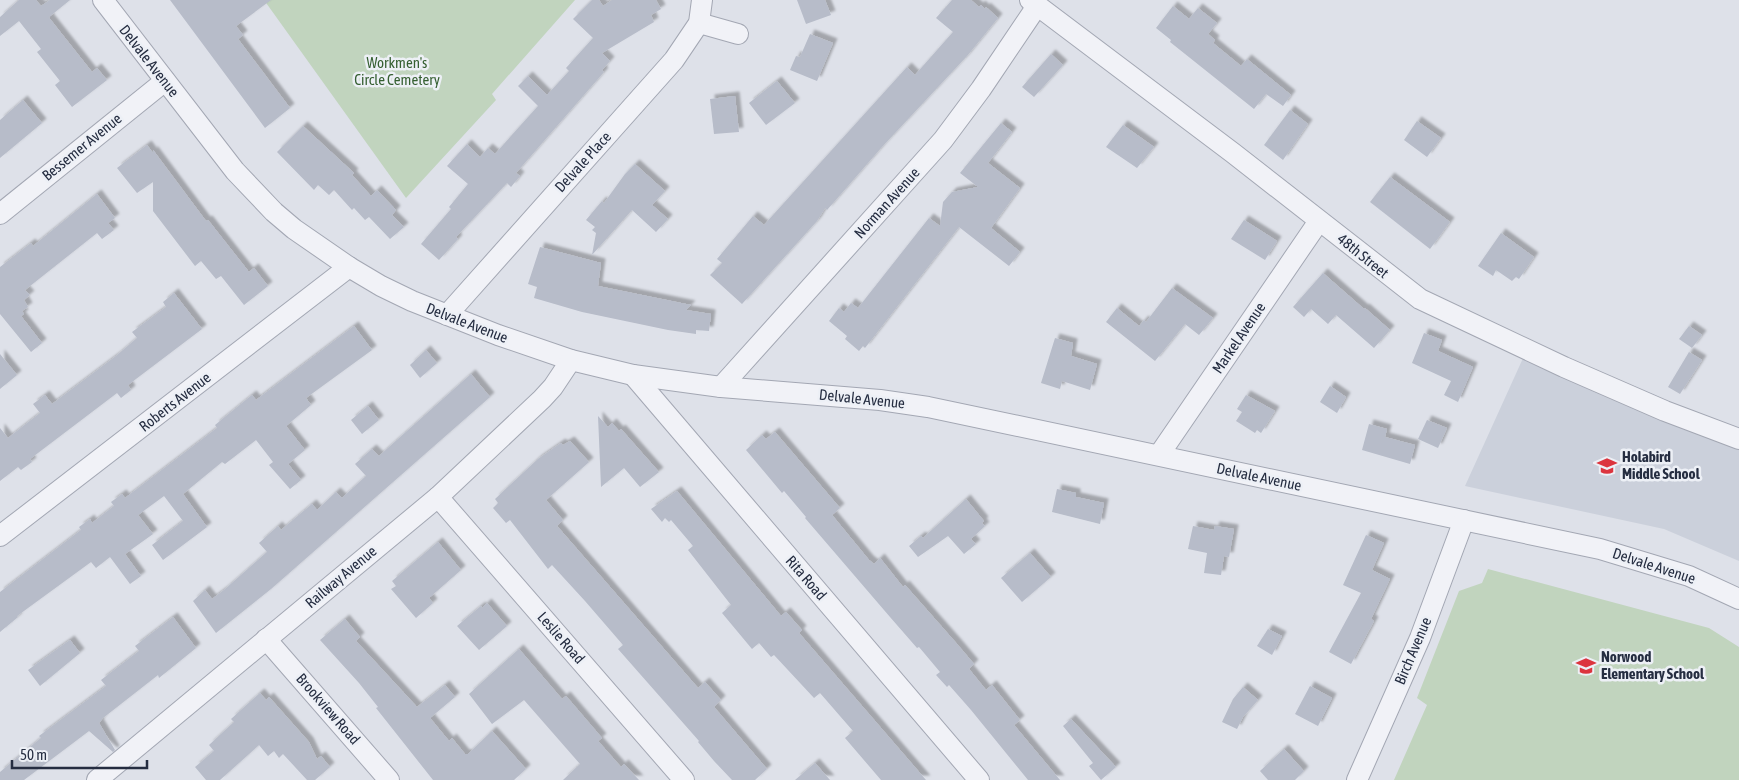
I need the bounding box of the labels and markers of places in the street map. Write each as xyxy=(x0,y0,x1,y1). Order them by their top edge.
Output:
place label: Holabird Middle School xyxy=(1622,448,1701,482)
school or university icon: Holabird Middle School xyxy=(1596,455,1618,477)
place label: Norwood Elementary School xyxy=(1601,648,1705,682)
school or university icon: Norwood Elementary School xyxy=(1575,655,1597,677)

